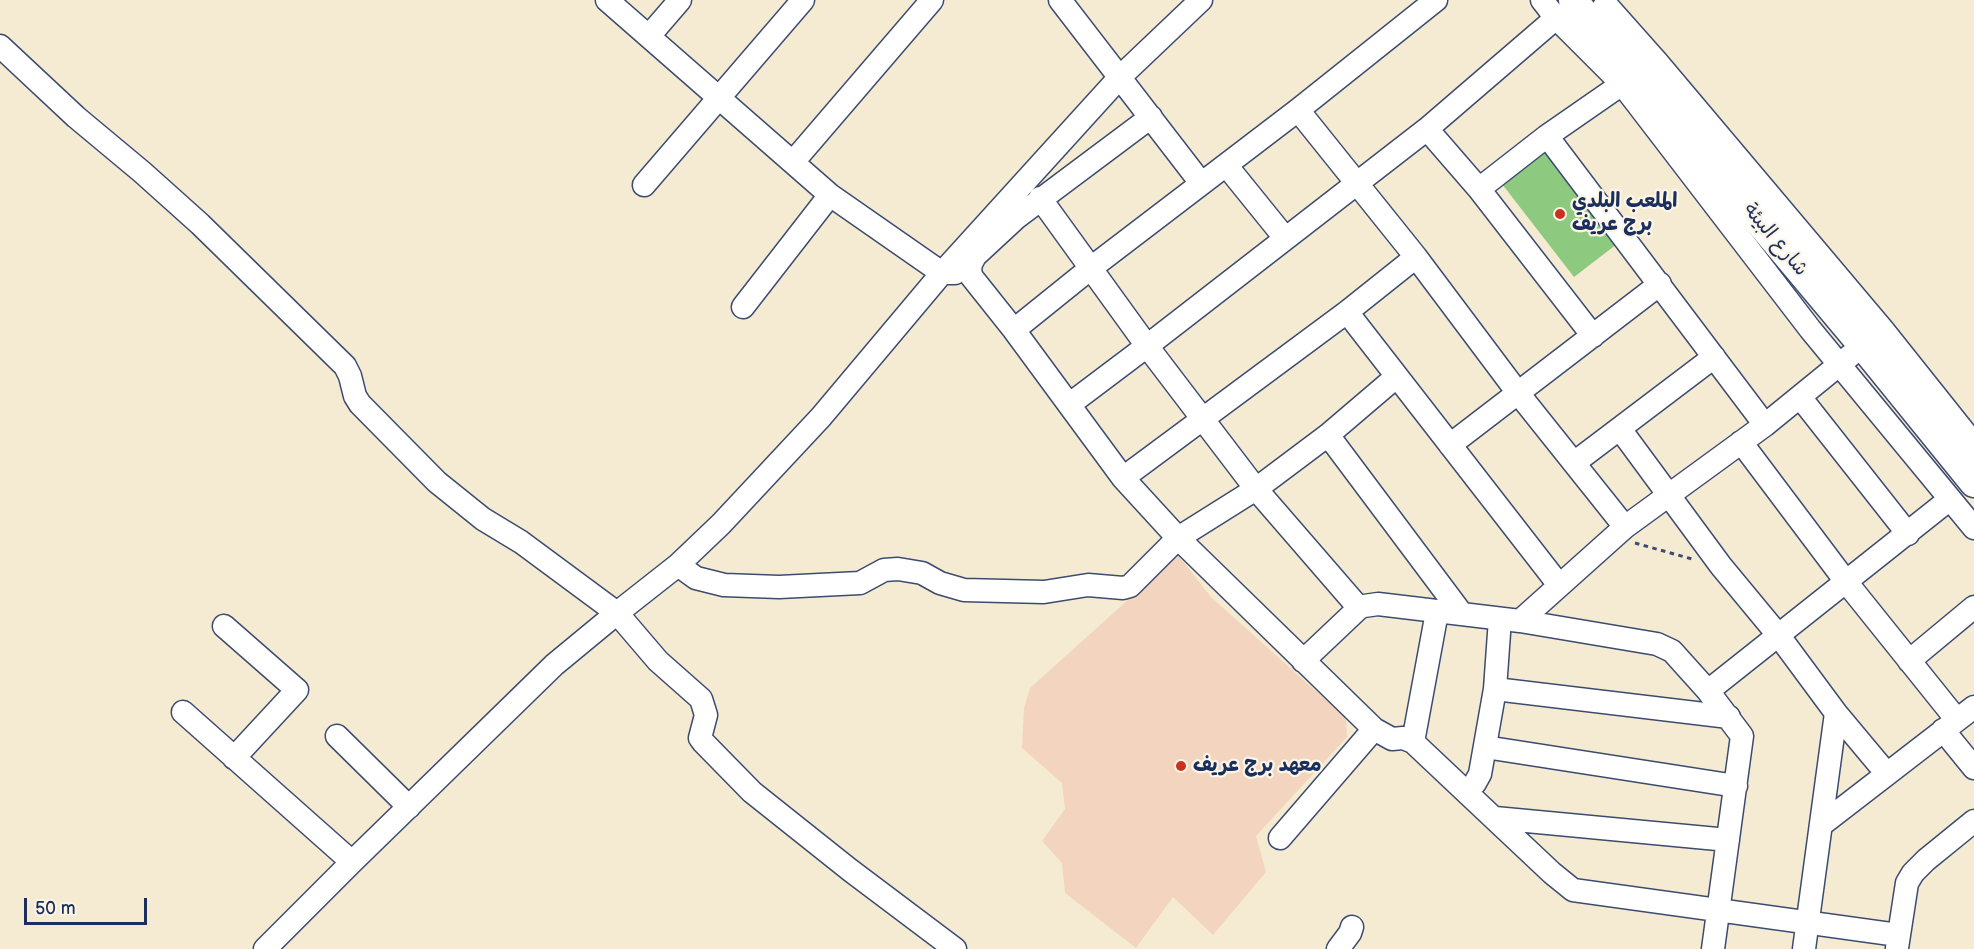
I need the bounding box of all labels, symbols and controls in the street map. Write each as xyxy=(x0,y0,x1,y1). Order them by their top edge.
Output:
place label: الملعب البلدي برج عريف xyxy=(1572,190,1677,237)
street label: شارع البيئة xyxy=(1738,199,1812,281)
marker: الملعب البلدي برج عريف xyxy=(1553,207,1567,221)
place label: معهد برج عريف xyxy=(1193,754,1322,778)
marker: معهد برج عريف xyxy=(1174,759,1188,773)
scale bar xyxy=(27,886,150,924)
text: 50 m xyxy=(35,898,76,919)

